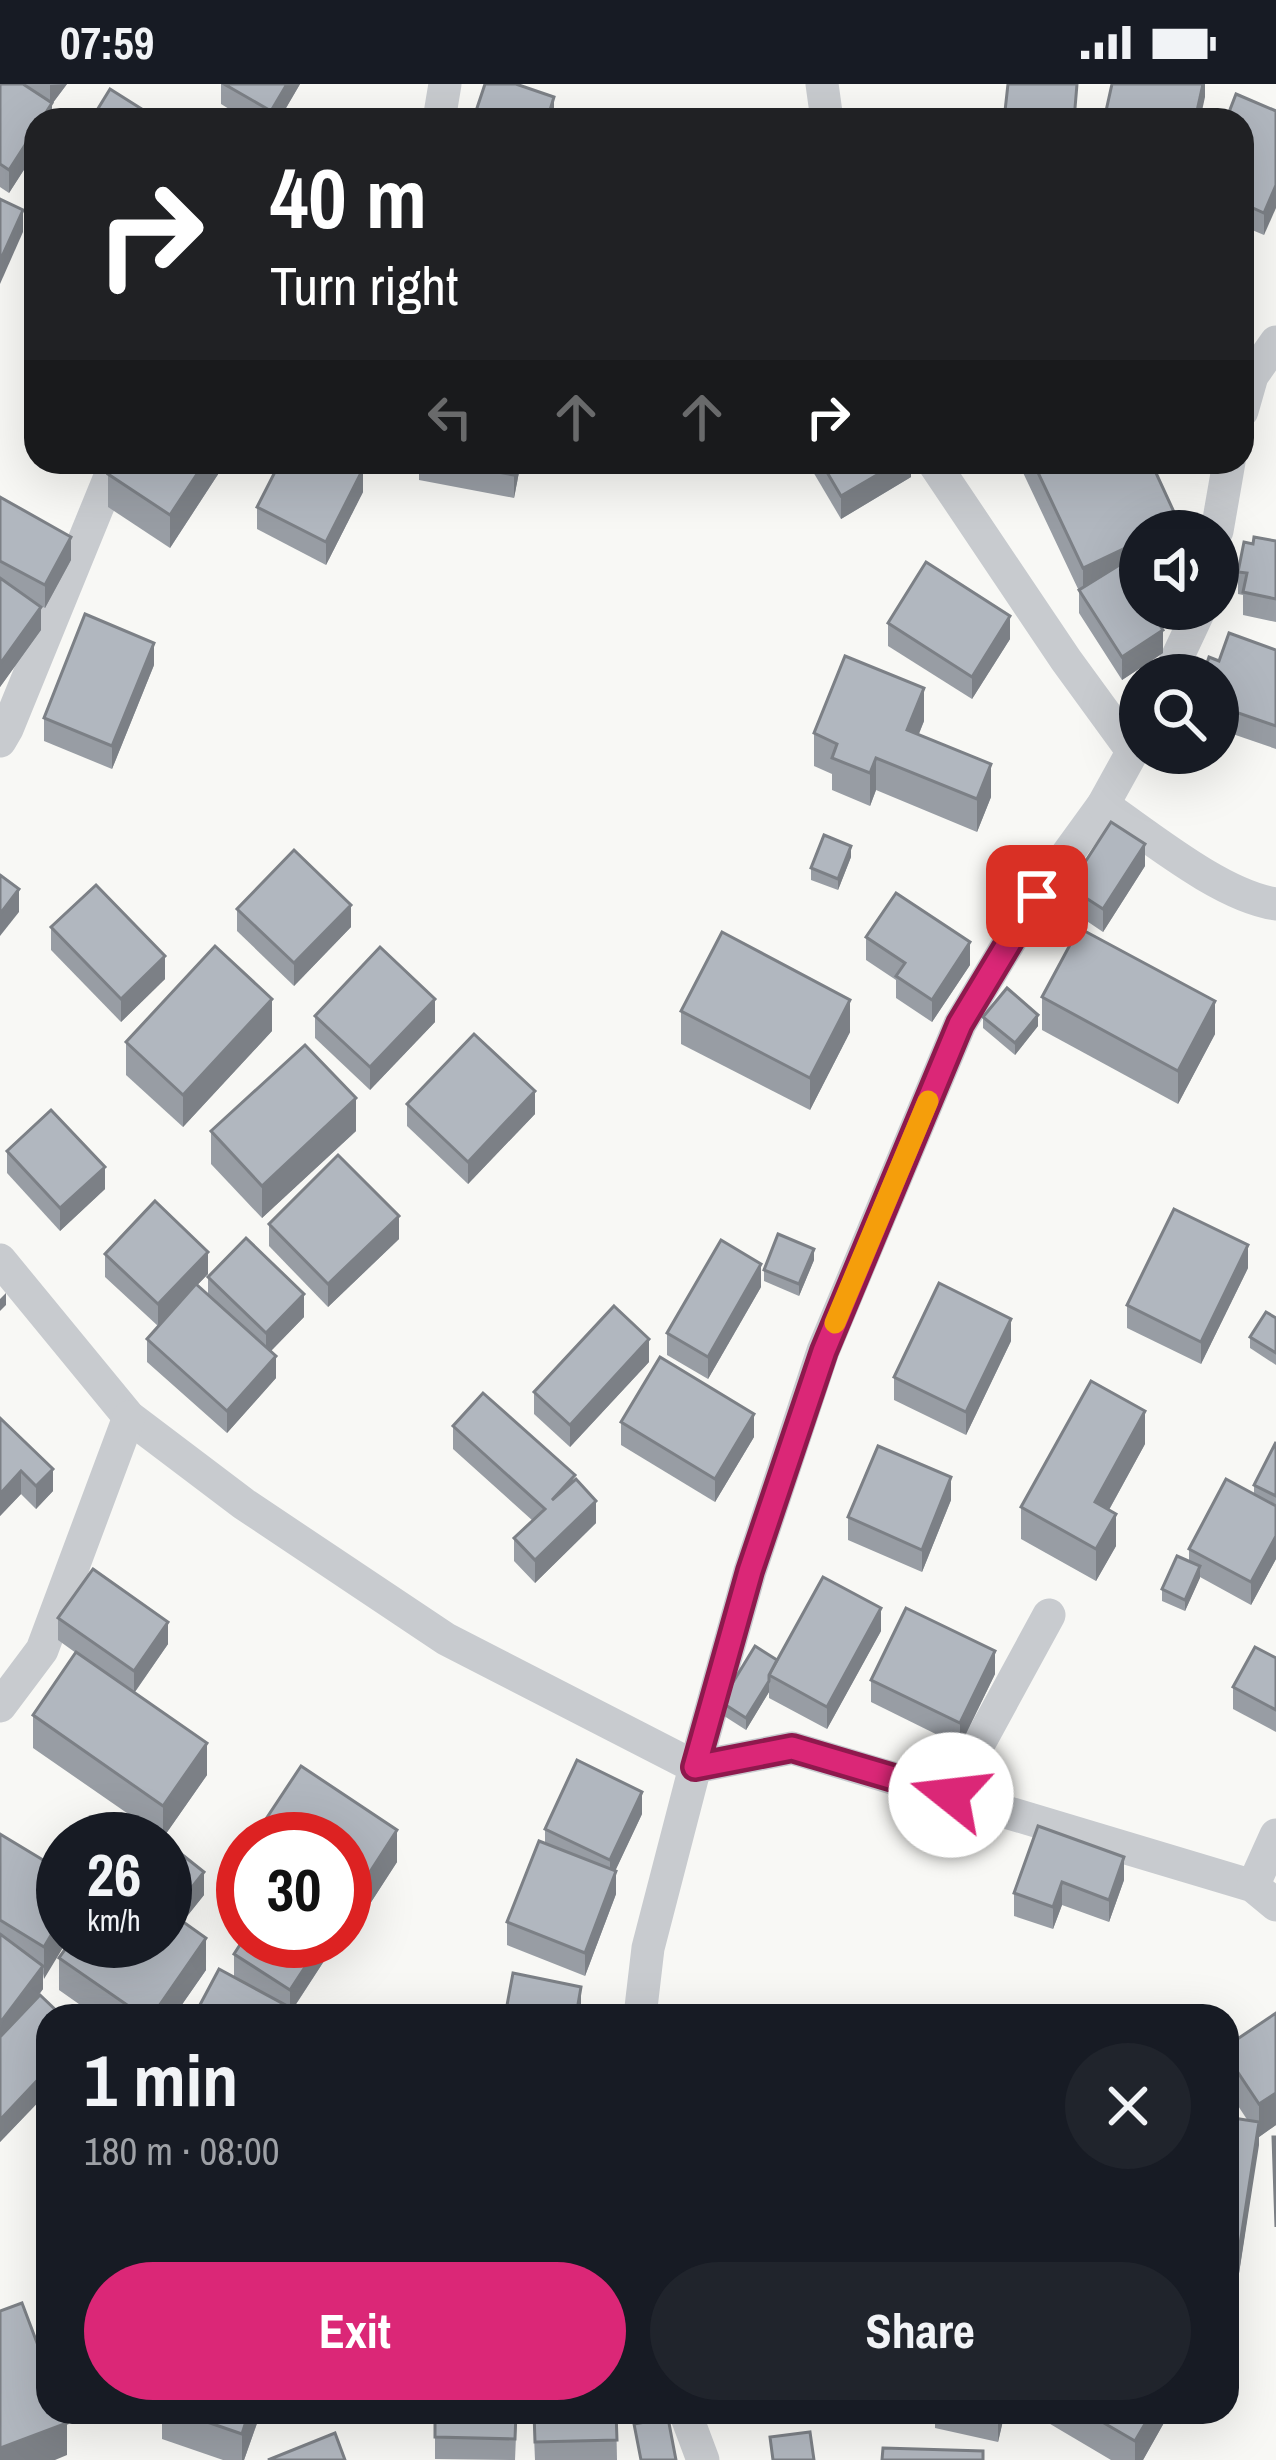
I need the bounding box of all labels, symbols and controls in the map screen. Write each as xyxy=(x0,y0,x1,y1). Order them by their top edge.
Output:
text: 07:59 xyxy=(60,12,154,73)
text: 40 m xyxy=(270,141,427,254)
icon: right xyxy=(72,156,228,312)
text: Turn right xyxy=(270,249,458,322)
icon: left xyxy=(417,384,483,450)
icon: ahead xyxy=(543,384,609,450)
icon: ahead xyxy=(669,384,735,450)
icon: right xyxy=(795,384,861,450)
map controls xyxy=(1119,510,1239,774)
button: sound xyxy=(1119,510,1239,630)
button: search xyxy=(1119,654,1239,774)
pin xyxy=(986,845,1088,947)
icon: arrive xyxy=(1004,863,1070,929)
position arrow xyxy=(888,1732,1014,1858)
speed limit sign: 30 xyxy=(216,1812,372,1968)
text: 26 xyxy=(87,1834,141,1915)
text: km/h xyxy=(87,1900,141,1940)
text: 1 min xyxy=(84,2031,238,2128)
button: close xyxy=(1065,2043,1191,2169)
text: 180 m · 08:00 xyxy=(84,2125,280,2177)
button: Exit xyxy=(84,2262,626,2400)
button: Share xyxy=(650,2262,1191,2400)

